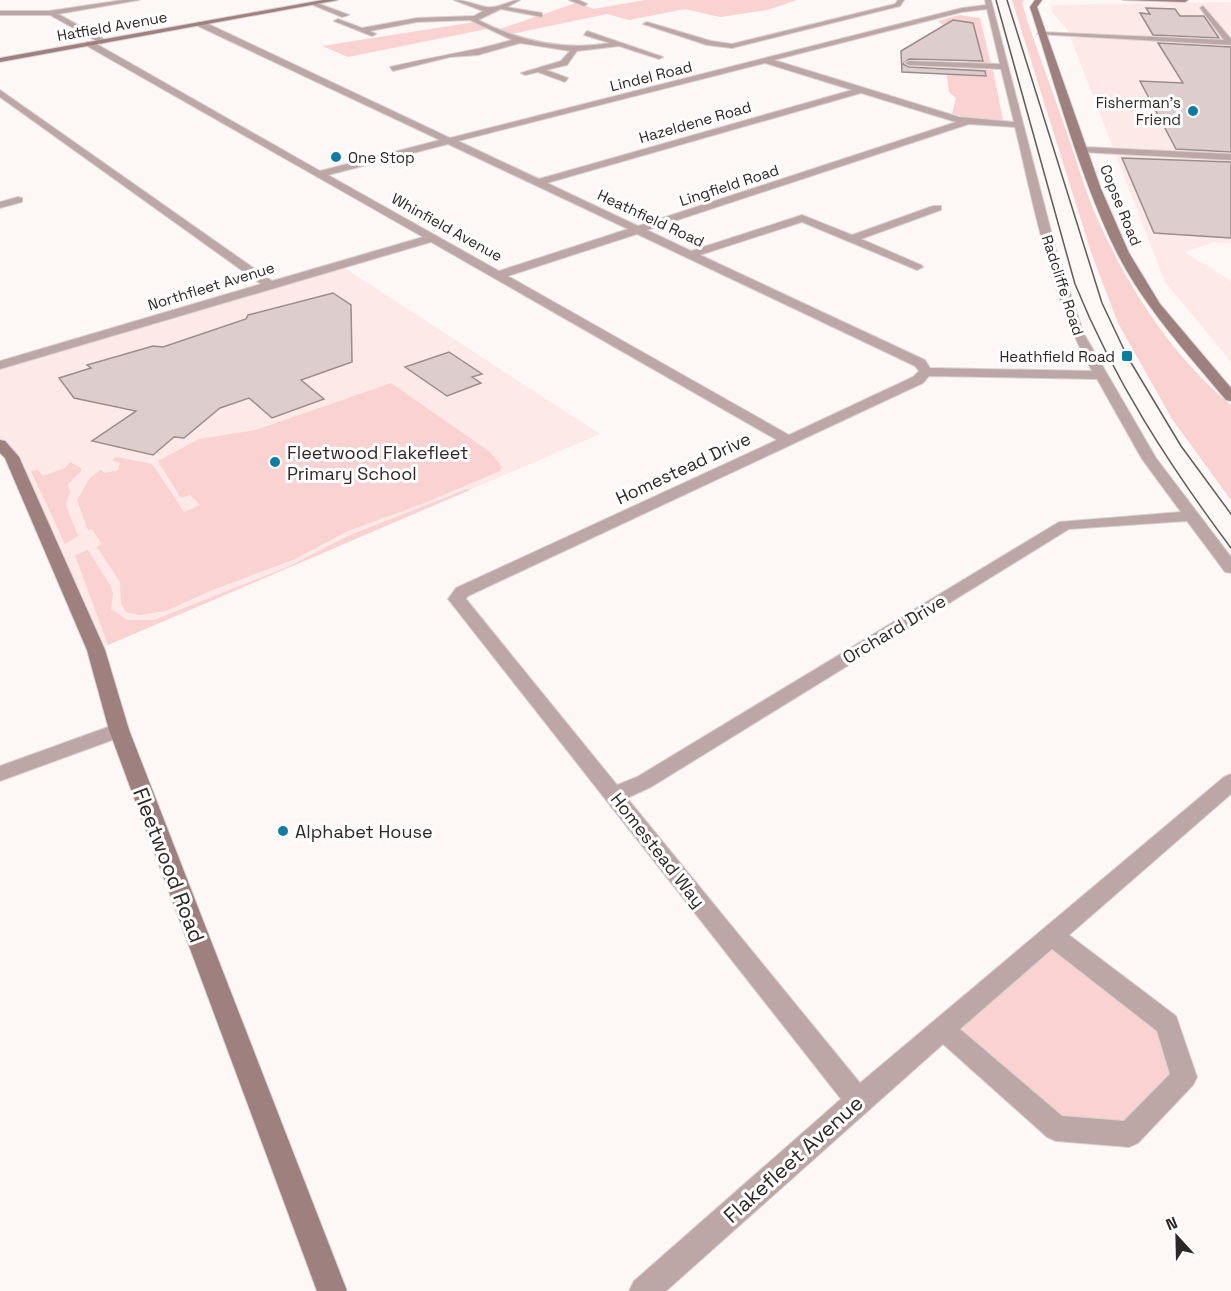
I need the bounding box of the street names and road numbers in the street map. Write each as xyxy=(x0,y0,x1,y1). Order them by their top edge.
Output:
street label: Hatfield Avenue xyxy=(55,7,169,45)
street label: Lindel Road xyxy=(608,57,694,95)
street label: Hazeldene Road xyxy=(637,97,753,147)
street label: Lingfield Road xyxy=(677,160,781,210)
street label: Copse Road xyxy=(1096,162,1146,248)
street label: Heathfield Road xyxy=(595,185,707,251)
street label: Whinfield Avenue xyxy=(388,189,506,265)
street label: Radcliffe Road xyxy=(1038,232,1088,338)
street label: Northfleet Avenue xyxy=(145,258,277,314)
street label: Homestead Drive xyxy=(612,427,754,509)
street label: Orchard Drive xyxy=(838,589,950,669)
street label: Fleetwood Road xyxy=(127,784,211,946)
street label: Homestead Way xyxy=(606,788,710,912)
street label: Flakefleet Avenue xyxy=(718,1089,868,1229)

